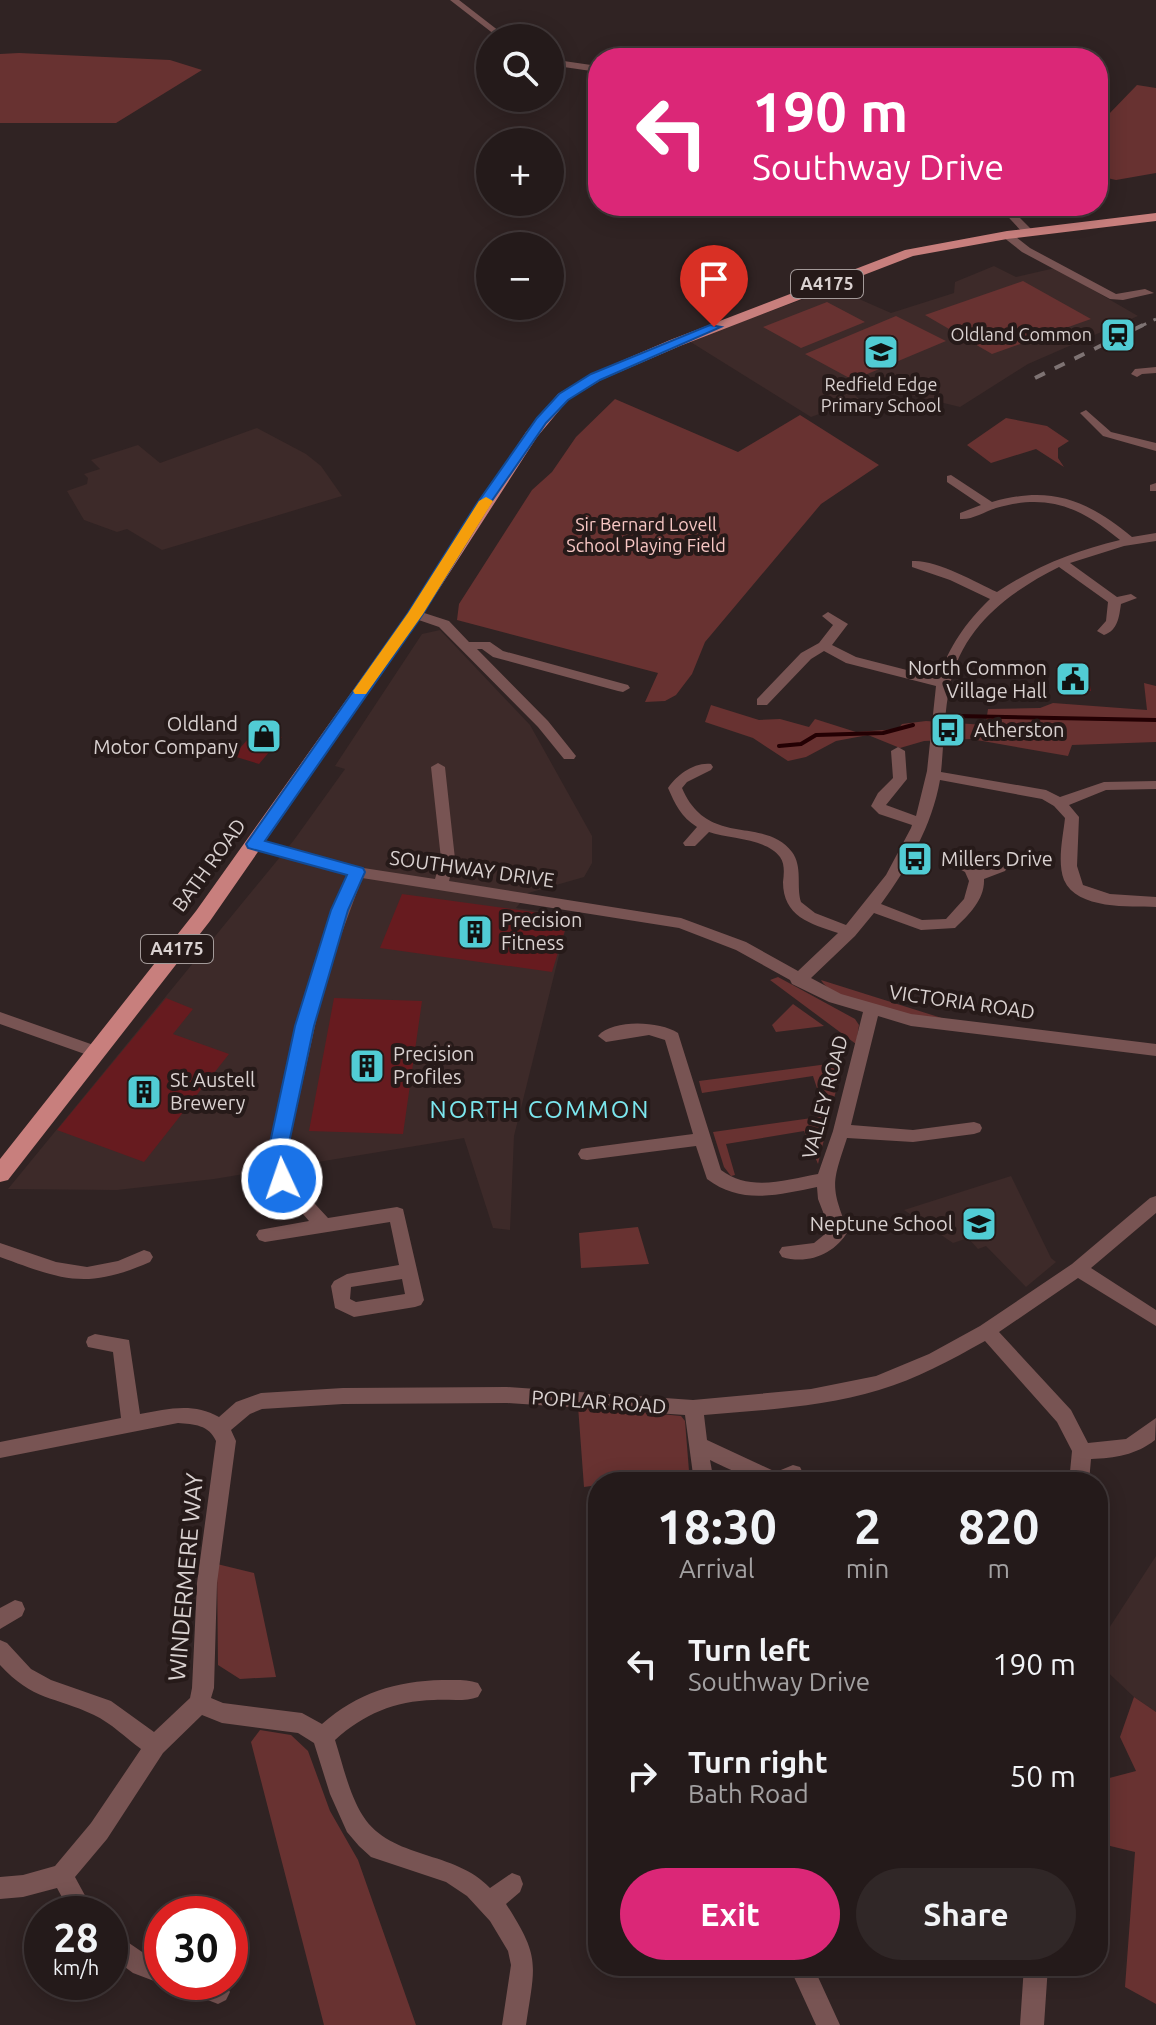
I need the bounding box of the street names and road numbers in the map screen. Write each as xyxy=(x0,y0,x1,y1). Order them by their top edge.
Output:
road number: A4175 xyxy=(791,270,863,298)
street label: BATH ROAD xyxy=(167,814,250,916)
street label: SOUTHWAY DRIVE xyxy=(388,846,556,891)
road number: A4175 xyxy=(141,935,213,963)
street label: VICTORIA ROAD xyxy=(888,980,1036,1023)
street label: VALLEY ROAD xyxy=(797,1032,852,1161)
street label: POPLAR ROAD xyxy=(531,1385,667,1418)
street label: WINDERMERE WAY xyxy=(163,1472,208,1682)

